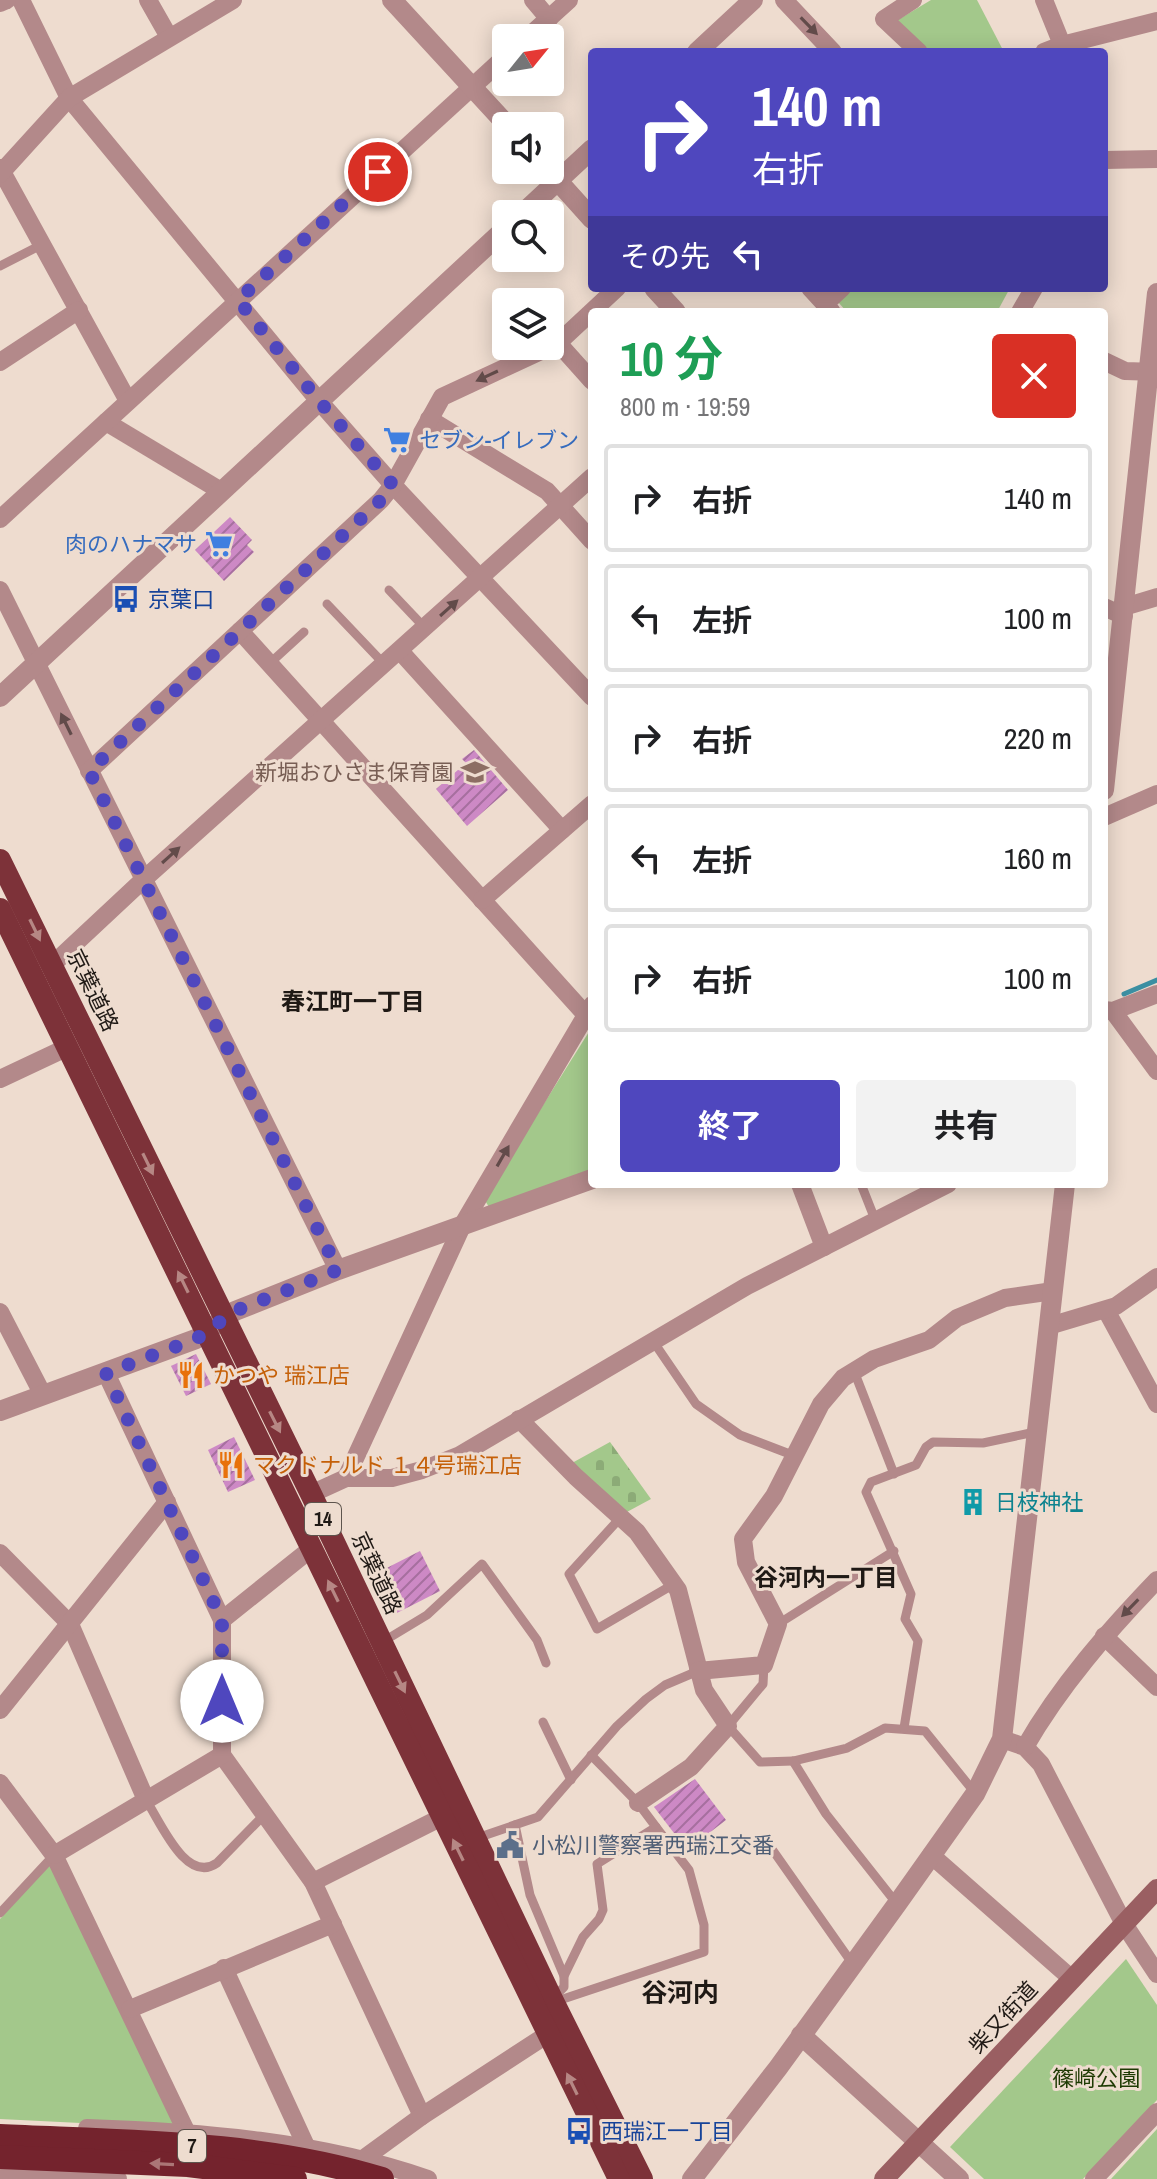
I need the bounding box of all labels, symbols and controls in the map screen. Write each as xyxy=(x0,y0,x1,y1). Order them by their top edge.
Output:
one-way arrow xyxy=(799,16,817,35)
north arrow xyxy=(492,24,564,96)
map controls xyxy=(492,24,564,360)
text: 140 m xyxy=(752,68,882,143)
icon: right xyxy=(620,80,724,184)
button: sound xyxy=(492,112,564,184)
pin xyxy=(344,138,412,206)
text: 右折 xyxy=(752,145,824,193)
icon: arrive xyxy=(356,150,400,194)
button: search xyxy=(492,200,564,272)
icon: left xyxy=(726,232,770,276)
text: その先 xyxy=(620,236,710,276)
button: layers xyxy=(492,288,564,360)
text: 10 分 xyxy=(620,326,723,391)
button: close xyxy=(992,334,1076,418)
one-way arrow xyxy=(476,369,499,383)
text: 800 m · 19:59 xyxy=(620,389,750,424)
supermarket icon: セブン-イレブン xyxy=(382,425,412,455)
place label: セブン-イレブン xyxy=(419,425,579,455)
icon: right xyxy=(624,476,668,520)
text: 140 m xyxy=(1004,478,1072,518)
text: 右折 xyxy=(692,480,752,520)
place label: 肉のハナマサ xyxy=(65,529,197,559)
supermarket icon: 肉のハナマサ xyxy=(204,529,234,559)
bus stop icon: 京葉口 xyxy=(111,584,141,614)
place label: 京葉口 xyxy=(148,584,214,614)
icon: left xyxy=(624,596,668,640)
text: 100 m xyxy=(1004,598,1072,638)
one-way arrow xyxy=(439,599,458,617)
text: 左折 xyxy=(692,600,752,640)
one-way arrow xyxy=(59,712,73,735)
icon: right xyxy=(624,716,668,760)
text: 220 m xyxy=(1004,718,1072,758)
text: 右折 xyxy=(692,720,752,760)
place label: 新堀おひさま保育園 xyxy=(255,757,453,787)
school or university icon: 新堀おひさま保育園 xyxy=(460,757,490,787)
icon: left xyxy=(624,836,668,880)
text: 160 m xyxy=(1004,838,1072,878)
text: 左折 xyxy=(692,840,752,880)
one-way arrow xyxy=(162,847,181,865)
one-way arrow xyxy=(28,918,41,941)
street label: 京葉道路 xyxy=(60,944,126,1036)
icon: right xyxy=(624,956,668,1000)
text: 100 m xyxy=(1004,958,1072,998)
text: 右折 xyxy=(692,960,752,1000)
district label: 春江町一丁目 xyxy=(281,985,425,1017)
button: 終了 xyxy=(620,1080,840,1172)
button: 共有 xyxy=(856,1080,1076,1172)
one-way arrow xyxy=(496,1145,510,1168)
one-way arrow xyxy=(141,1152,155,1175)
one-way arrow xyxy=(176,1270,189,1293)
restaurant icon: かつや 瑞江店 xyxy=(176,1360,206,1390)
place label: かつや 瑞江店 xyxy=(213,1360,350,1390)
one-way arrow xyxy=(268,1411,282,1434)
restaurant icon: マクドナルド １４号瑞江店 xyxy=(216,1450,246,1480)
place label: マクドナルド １４号瑞江店 xyxy=(253,1450,522,1480)
building icon: 日枝神社 xyxy=(958,1487,988,1517)
place label: 日枝神社 xyxy=(995,1487,1083,1517)
road number: 14 xyxy=(305,1503,341,1535)
street label: 京葉道路 xyxy=(345,1527,409,1619)
district label: 谷河内一丁目 xyxy=(754,1561,898,1593)
one-way arrow xyxy=(326,1579,340,1603)
one-way arrow xyxy=(1122,1598,1140,1617)
position arrow xyxy=(180,1659,264,1743)
one-way arrow xyxy=(393,1670,407,1693)
public building icon: 小松川警察署西瑞江交番 xyxy=(495,1830,525,1860)
place label: 小松川警察署西瑞江交番 xyxy=(532,1830,774,1860)
one-way arrow xyxy=(451,1839,465,1862)
district label: 谷河内 xyxy=(641,1975,719,2010)
street label: 柴又街道 xyxy=(962,1975,1044,2059)
park label: 篠崎公園 xyxy=(1052,2063,1140,2093)
one-way arrow xyxy=(565,2072,579,2095)
bus stop icon: 西瑞江一丁目 xyxy=(564,2116,594,2146)
place label: 西瑞江一丁目 xyxy=(601,2116,733,2146)
road number: 7 xyxy=(178,2130,206,2162)
one-way arrow xyxy=(149,2157,174,2170)

